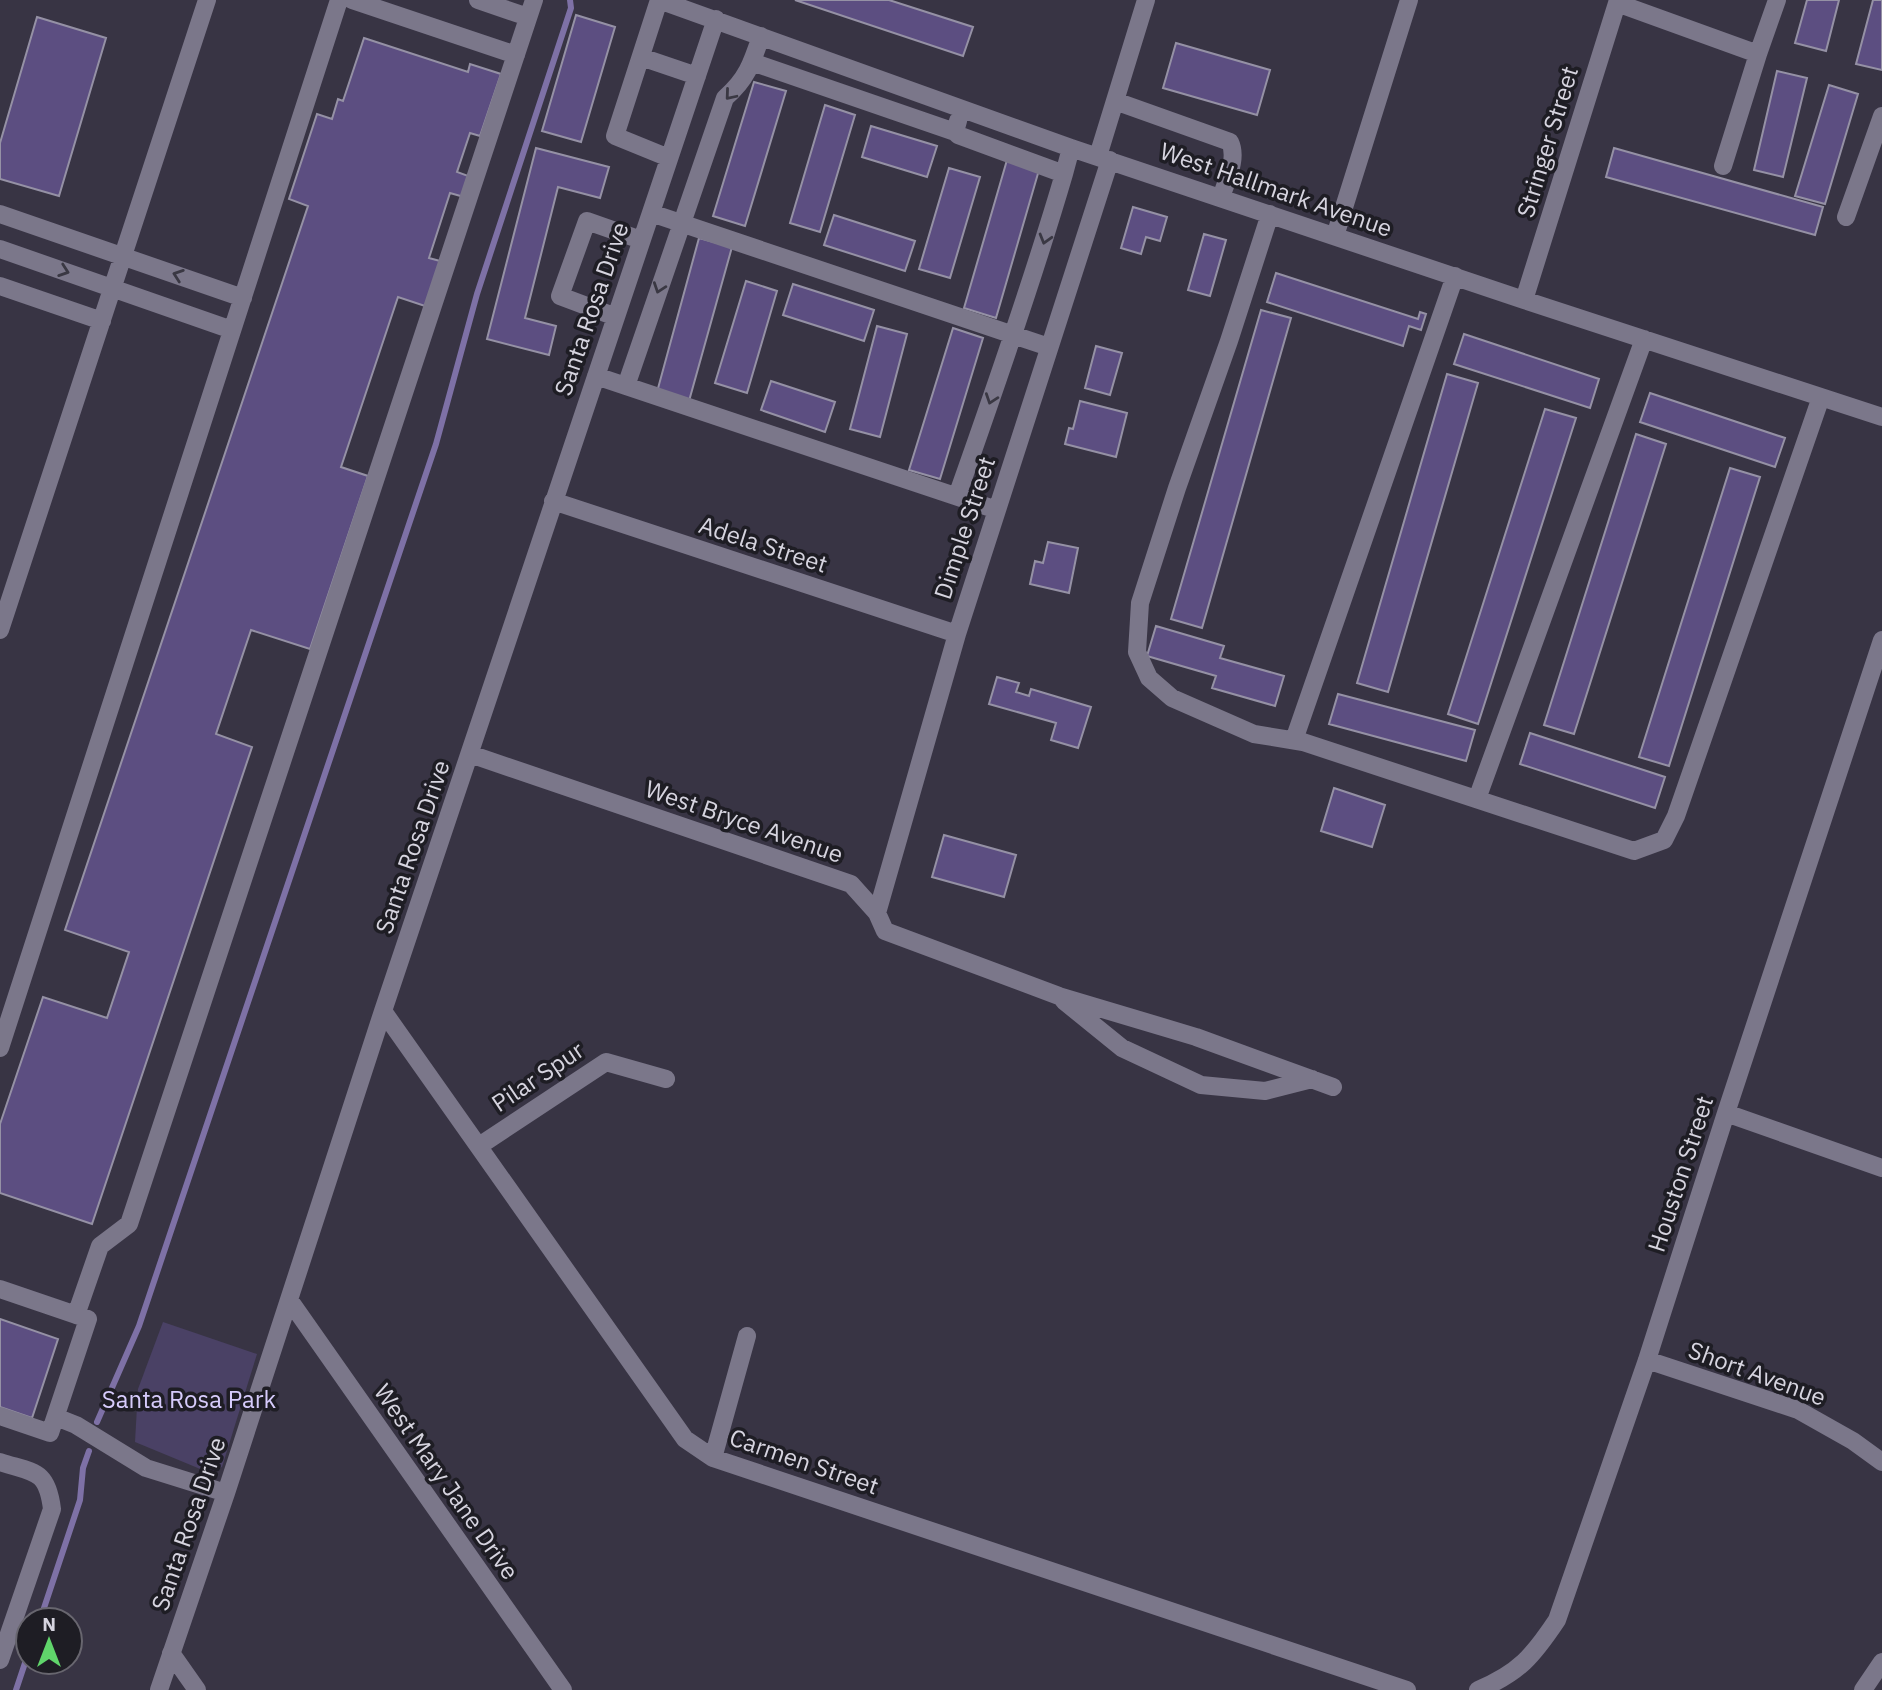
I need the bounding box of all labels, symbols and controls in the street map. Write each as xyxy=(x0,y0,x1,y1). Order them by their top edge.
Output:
street label: Stringer Street xyxy=(1509,62,1585,221)
one-way arrow xyxy=(726,87,738,100)
street label: West Hallmark Avenue xyxy=(1156,134,1397,244)
street label: Santa Rosa Drive xyxy=(546,218,636,400)
one-way arrow xyxy=(1039,233,1054,245)
one-way arrow xyxy=(58,263,70,277)
one-way arrow xyxy=(173,269,185,283)
one-way arrow xyxy=(653,282,667,294)
one-way arrow xyxy=(985,393,999,405)
street label: Dimple Street xyxy=(926,452,1002,603)
street label: Adela Street xyxy=(695,508,832,580)
street label: Santa Rosa Drive xyxy=(367,756,457,938)
street label: West Bryce Avenue xyxy=(641,772,848,870)
street label: Pilar Spur xyxy=(485,1034,590,1119)
street label: Houston Street xyxy=(1640,1091,1720,1256)
street label: Short Avenue xyxy=(1684,1333,1831,1413)
street label: West Mary Jane Drive xyxy=(367,1377,526,1586)
park label: Santa Rosa Park xyxy=(102,1383,277,1415)
street label: Carmen Street xyxy=(725,1421,883,1502)
street label: Santa Rosa Drive xyxy=(143,1433,233,1615)
north arrow xyxy=(14,1606,84,1676)
text: N xyxy=(42,1612,56,1636)

